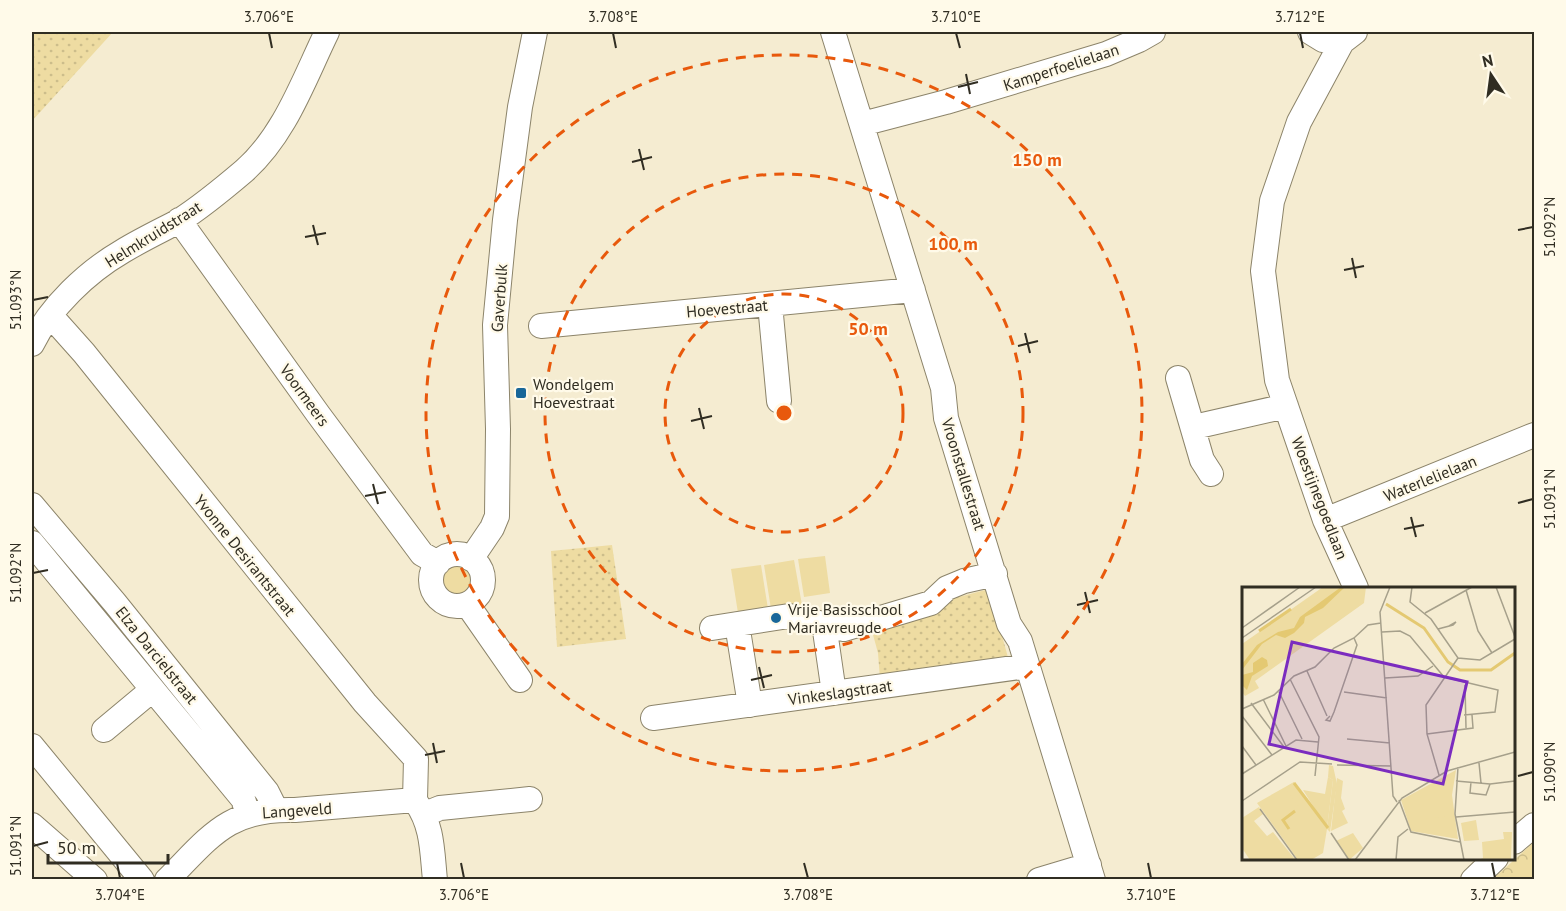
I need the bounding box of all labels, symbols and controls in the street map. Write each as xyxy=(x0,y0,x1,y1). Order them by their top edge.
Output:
text: 3.706°E xyxy=(244,7,294,26)
text: 3.708°E xyxy=(588,7,638,26)
text: 3.710°E xyxy=(931,7,981,26)
text: 3.712°E xyxy=(1275,7,1325,26)
street label: Kamperfoelielaan xyxy=(1001,39,1121,95)
north arrow xyxy=(1461,45,1521,105)
text: N xyxy=(1480,49,1495,71)
text: 150 m xyxy=(1012,148,1062,171)
street label: Helmkruidstraat xyxy=(101,196,205,272)
text: 51.092°N xyxy=(1540,197,1559,257)
text: 100 m xyxy=(928,232,978,255)
street label: Gaverbulk xyxy=(487,263,511,333)
text: 51.093°N xyxy=(6,270,25,330)
street label: Hoevestraat xyxy=(685,294,769,322)
text: 50 m xyxy=(848,317,888,340)
street label: Voormeers xyxy=(275,359,334,430)
place label: Wondelgem Hoevestraat xyxy=(533,374,615,412)
marker: Wondelgem Hoevestraat xyxy=(514,386,528,400)
centre of rings xyxy=(774,403,794,423)
street label: Vroonstallestraat xyxy=(937,415,991,533)
street label: Woestijnegoedlaan xyxy=(1287,434,1353,562)
street label: Waterlelielaan xyxy=(1381,450,1479,506)
text: 51.091°N xyxy=(1540,469,1559,529)
street label: Yvonne Desirantstraat xyxy=(190,490,300,620)
text: 51.092°N xyxy=(6,543,25,603)
inset map xyxy=(1242,587,1515,860)
place label: Vrije Basisschool Mariavreugde xyxy=(787,599,903,637)
street label: Elza Darcielstraat xyxy=(112,602,203,708)
marker: Vrije Basisschool Mariavreugde xyxy=(769,611,783,625)
street label: Vinkeslagstraat xyxy=(786,675,894,709)
text: 51.090°N xyxy=(1540,742,1559,802)
street label: Langeveld xyxy=(261,798,333,822)
text: 51.091°N xyxy=(6,816,25,876)
scale bar xyxy=(48,827,168,865)
text: 50 m xyxy=(57,836,96,859)
text: 3.704°E xyxy=(95,885,145,904)
text: 3.706°E xyxy=(439,885,489,904)
text: 3.708°E xyxy=(783,885,833,904)
text: 3.710°E xyxy=(1126,885,1176,904)
text: 3.712°E xyxy=(1470,885,1520,904)

